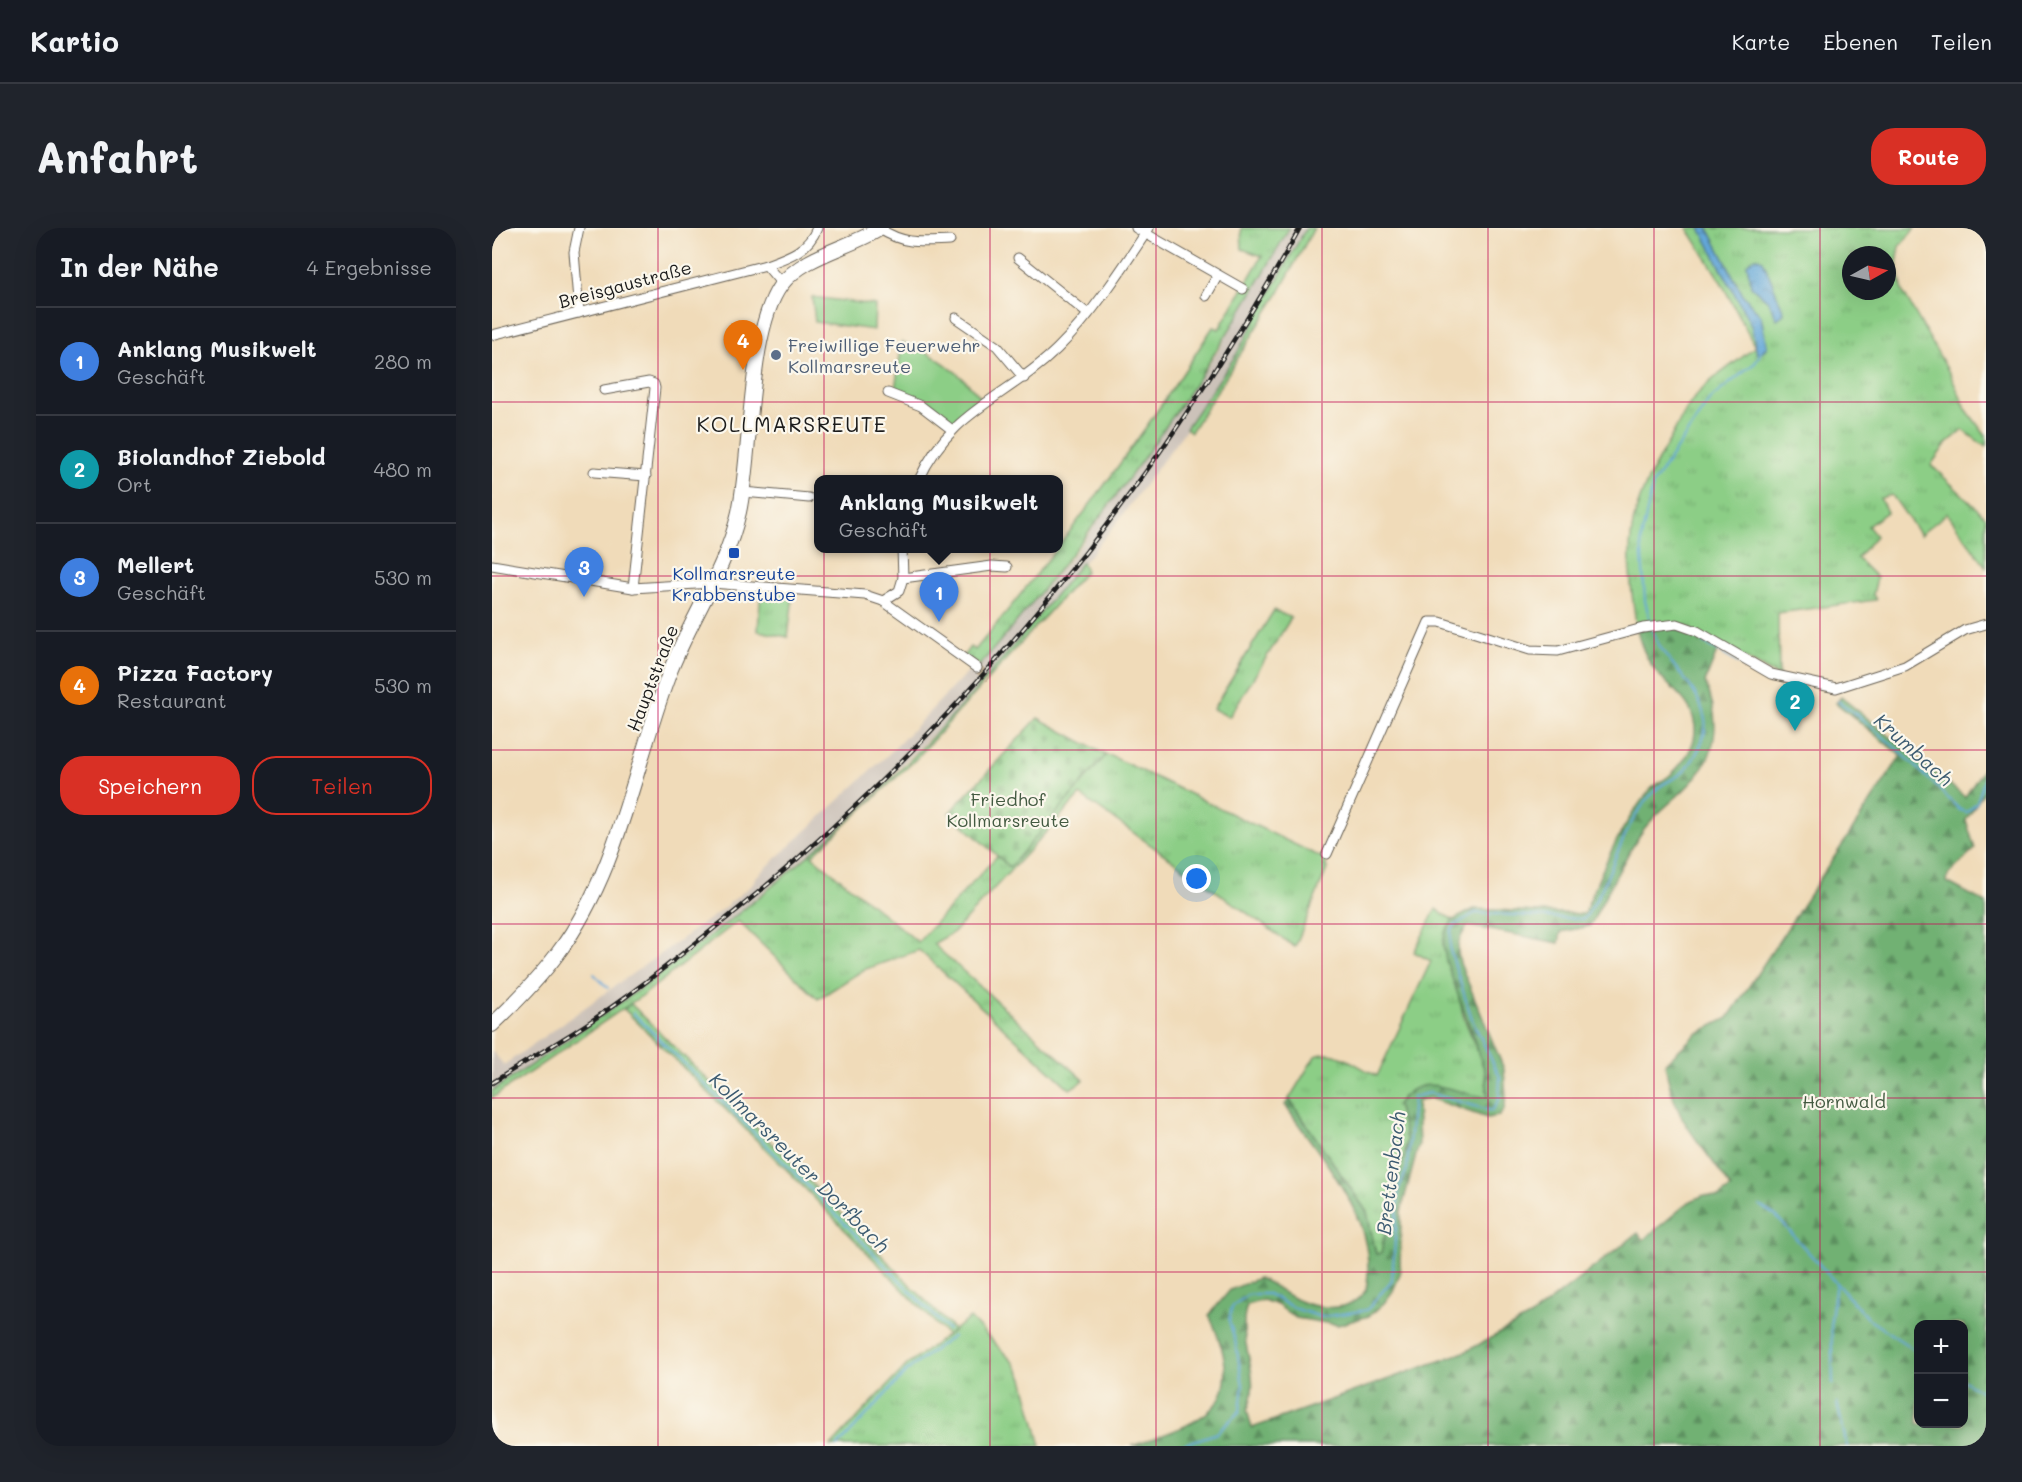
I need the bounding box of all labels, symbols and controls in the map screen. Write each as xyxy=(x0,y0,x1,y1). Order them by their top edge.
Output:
text: Kartio xyxy=(30,23,119,59)
text: Karte xyxy=(1732,28,1790,55)
text: Ebenen xyxy=(1823,28,1898,55)
text: Teilen xyxy=(1931,28,1992,55)
button: Route xyxy=(1871,128,1986,185)
text: Anfahrt xyxy=(36,129,198,184)
north arrow xyxy=(1842,246,1896,300)
text: In der Nähe xyxy=(60,250,219,284)
text: 4 Ergebnisse xyxy=(307,254,432,280)
street label: Breisgaustraße xyxy=(556,255,694,313)
pin: 4 xyxy=(724,320,762,370)
place label: Freiwillige Feuerwehr Kollmarsreute xyxy=(788,333,981,378)
text: Anklang Musikwelt xyxy=(117,334,316,363)
text: 1 xyxy=(75,348,84,374)
text: 280 m xyxy=(374,348,432,374)
marker: Freiwillige Feuerwehr Kollmarsreute xyxy=(769,348,783,362)
text: Geschäft xyxy=(117,363,206,389)
district label: KOLLMARSREUTE xyxy=(697,410,887,437)
text: Biolandhof Ziebold xyxy=(117,442,325,471)
text: 2 xyxy=(74,456,85,482)
text: 480 m xyxy=(373,456,432,482)
text: Ort xyxy=(117,471,152,497)
popup xyxy=(814,475,1063,553)
text: Anklang Musikwelt xyxy=(839,487,1038,516)
text: Geschäft xyxy=(839,516,928,542)
marker: Kollmarsreute Krabbenstube xyxy=(727,546,741,560)
pin: 3 xyxy=(564,548,604,597)
text: Mellert xyxy=(117,550,194,579)
place label: Kollmarsreute Krabbenstube xyxy=(672,561,796,606)
text: 3 xyxy=(74,564,86,590)
text: 530 m xyxy=(374,564,432,590)
pin: 1 xyxy=(920,572,958,622)
text: Geschäft xyxy=(117,579,206,605)
street label: Hauptstraße xyxy=(621,621,683,735)
text: Pizza Factory xyxy=(117,658,273,687)
text: 4 xyxy=(73,672,86,698)
text: 530 m xyxy=(374,672,432,698)
pin: 2 xyxy=(1776,682,1814,731)
text: Restaurant xyxy=(117,687,227,713)
water label: Krumbach xyxy=(1869,707,1959,791)
button: Speichern xyxy=(60,756,240,815)
button: Teilen xyxy=(252,756,432,815)
park label: Friedhof Kollmarsreute xyxy=(946,787,1070,832)
your location xyxy=(1182,864,1211,893)
water label: Kollmarsreuter Dorfbach xyxy=(704,1066,896,1258)
park label: Hornwald xyxy=(1802,1089,1886,1113)
water label: Brettenbach xyxy=(1370,1110,1410,1236)
map controls xyxy=(1914,1320,1968,1428)
button: + xyxy=(1914,1320,1968,1374)
button: − xyxy=(1914,1374,1968,1428)

